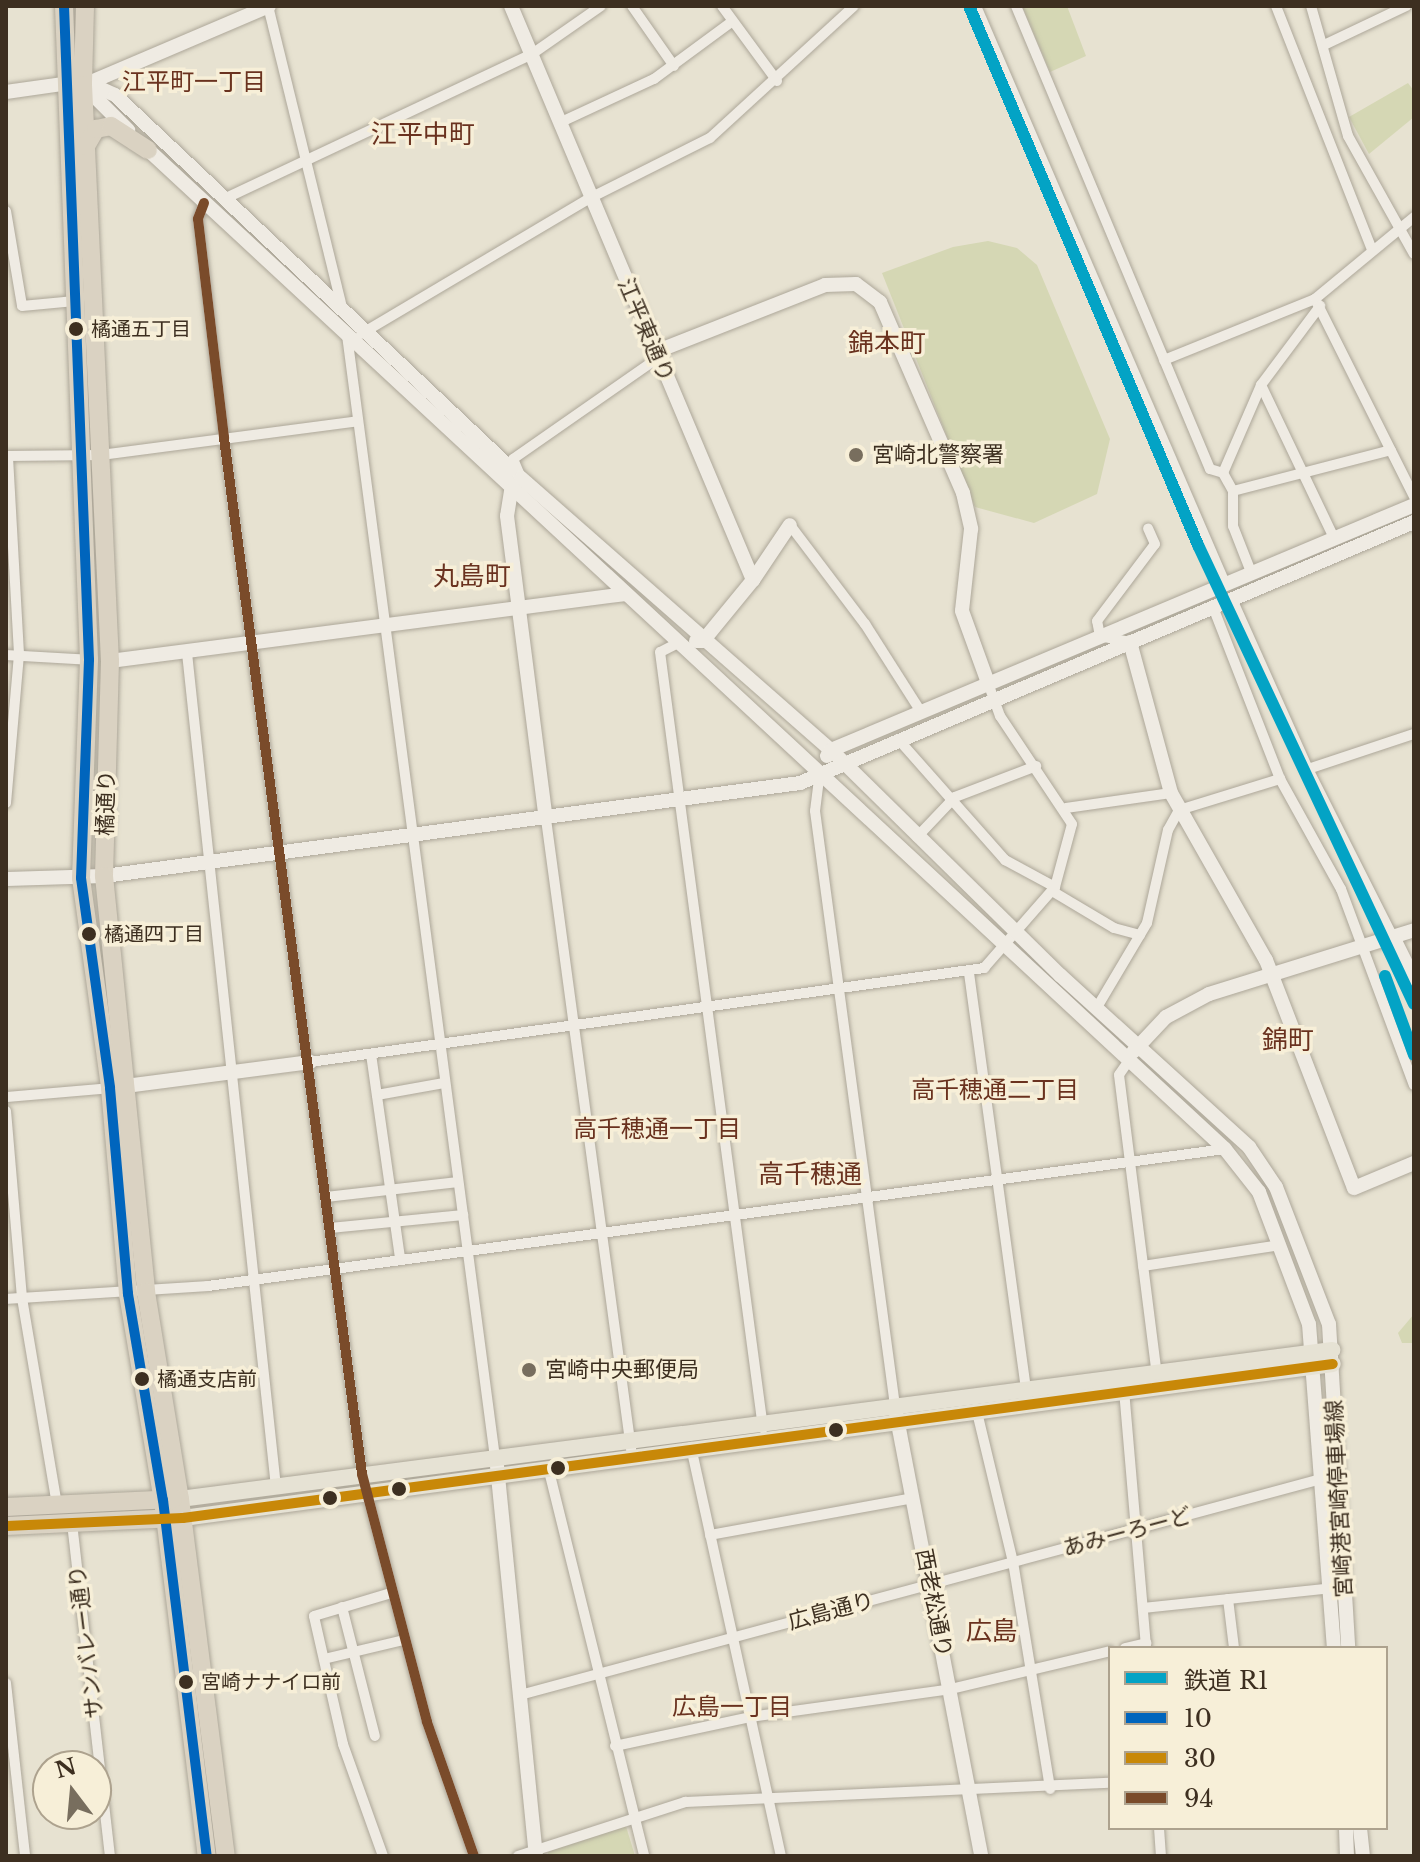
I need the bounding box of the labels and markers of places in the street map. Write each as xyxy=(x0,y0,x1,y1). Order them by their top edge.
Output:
place label: 橘通五丁目 xyxy=(91,317,191,341)
marker: 橘通五丁目 xyxy=(68,321,84,337)
place label: 宮崎北警察署 xyxy=(872,442,1004,468)
marker: 宮崎北警察署 xyxy=(847,446,865,464)
place label: 橘通四丁目 xyxy=(104,922,204,946)
marker: 橘通四丁目 xyxy=(81,926,97,942)
place label: 宮崎中央郵便局 xyxy=(545,1357,699,1383)
marker: 宮崎中央郵便局 xyxy=(520,1361,538,1379)
place label: 橘通支店前 xyxy=(157,1367,257,1391)
marker: 橘通支店前 xyxy=(134,1371,150,1387)
unlabelled marker xyxy=(828,1422,844,1438)
unlabelled marker xyxy=(550,1460,566,1476)
unlabelled marker xyxy=(391,1481,407,1497)
unlabelled marker xyxy=(322,1490,338,1506)
place label: 宮崎ナナイロ前 xyxy=(201,1670,341,1694)
marker: 宮崎ナナイロ前 xyxy=(178,1674,194,1690)

